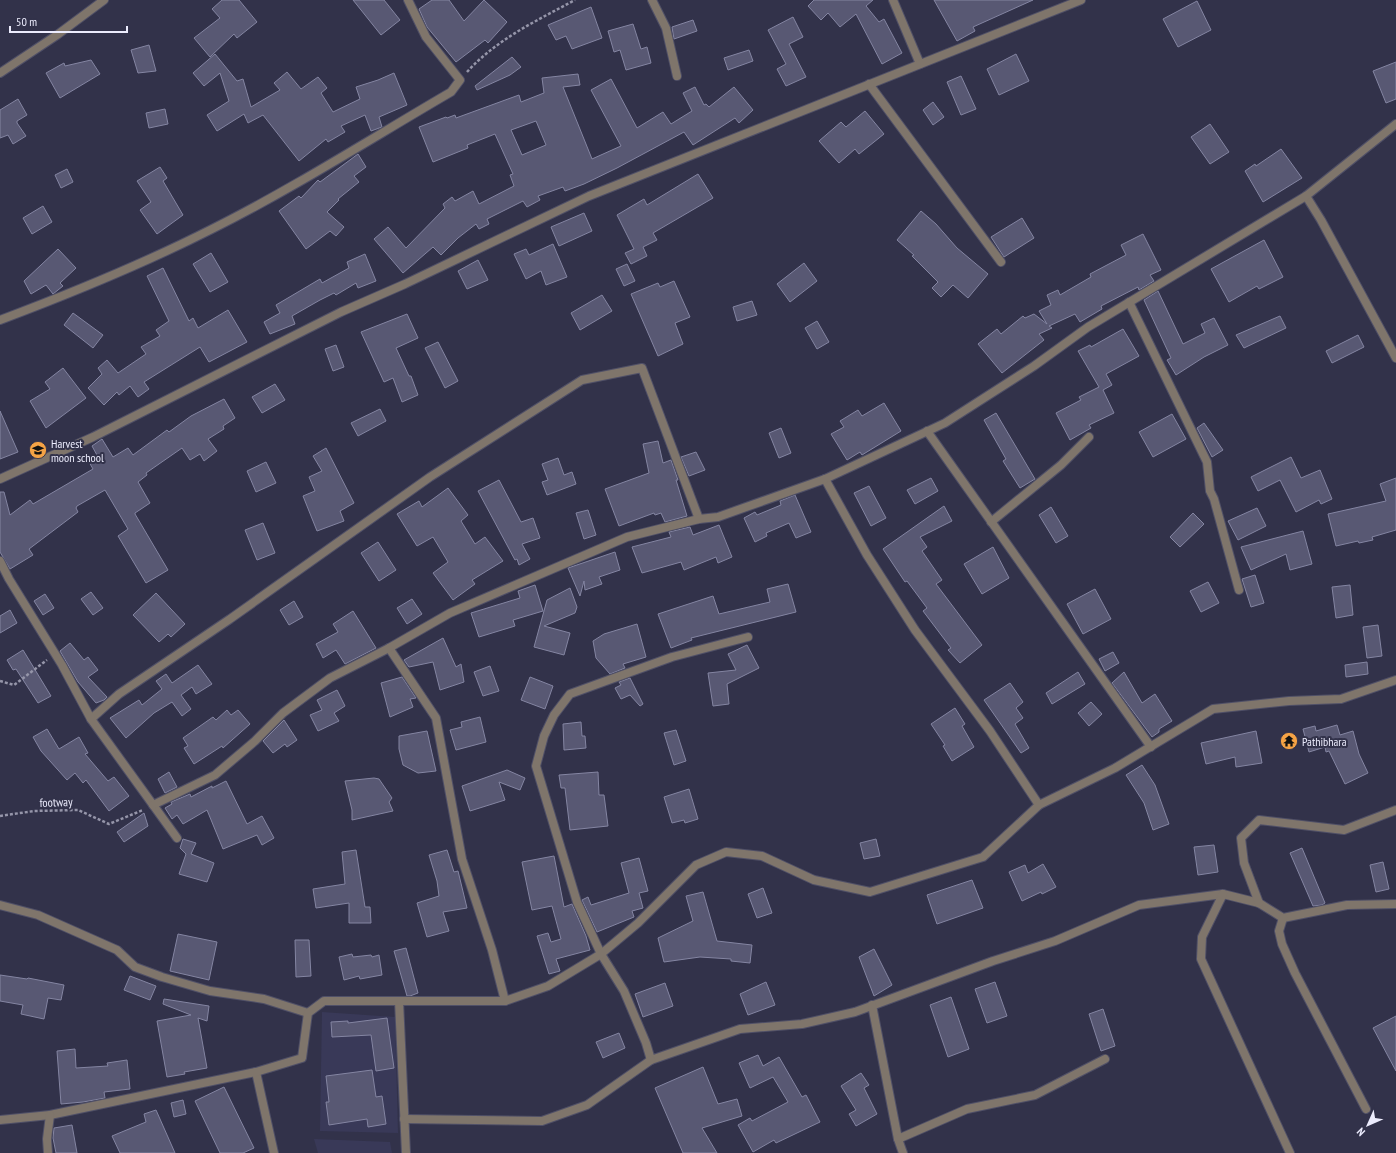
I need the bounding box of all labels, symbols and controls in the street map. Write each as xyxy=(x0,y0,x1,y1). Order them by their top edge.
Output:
scale bar xyxy=(10,8,127,34)
text: 50 m xyxy=(16,14,37,29)
place label: Harvest moon school xyxy=(51,436,104,465)
school or university icon: Harvest moon school xyxy=(28,440,48,460)
temple icon: Pathibhara xyxy=(1279,731,1299,751)
place label: Pathibhara xyxy=(1302,734,1347,749)
street label: footway xyxy=(39,794,73,810)
north arrow xyxy=(1348,1105,1388,1145)
text: N xyxy=(1354,1125,1368,1139)

